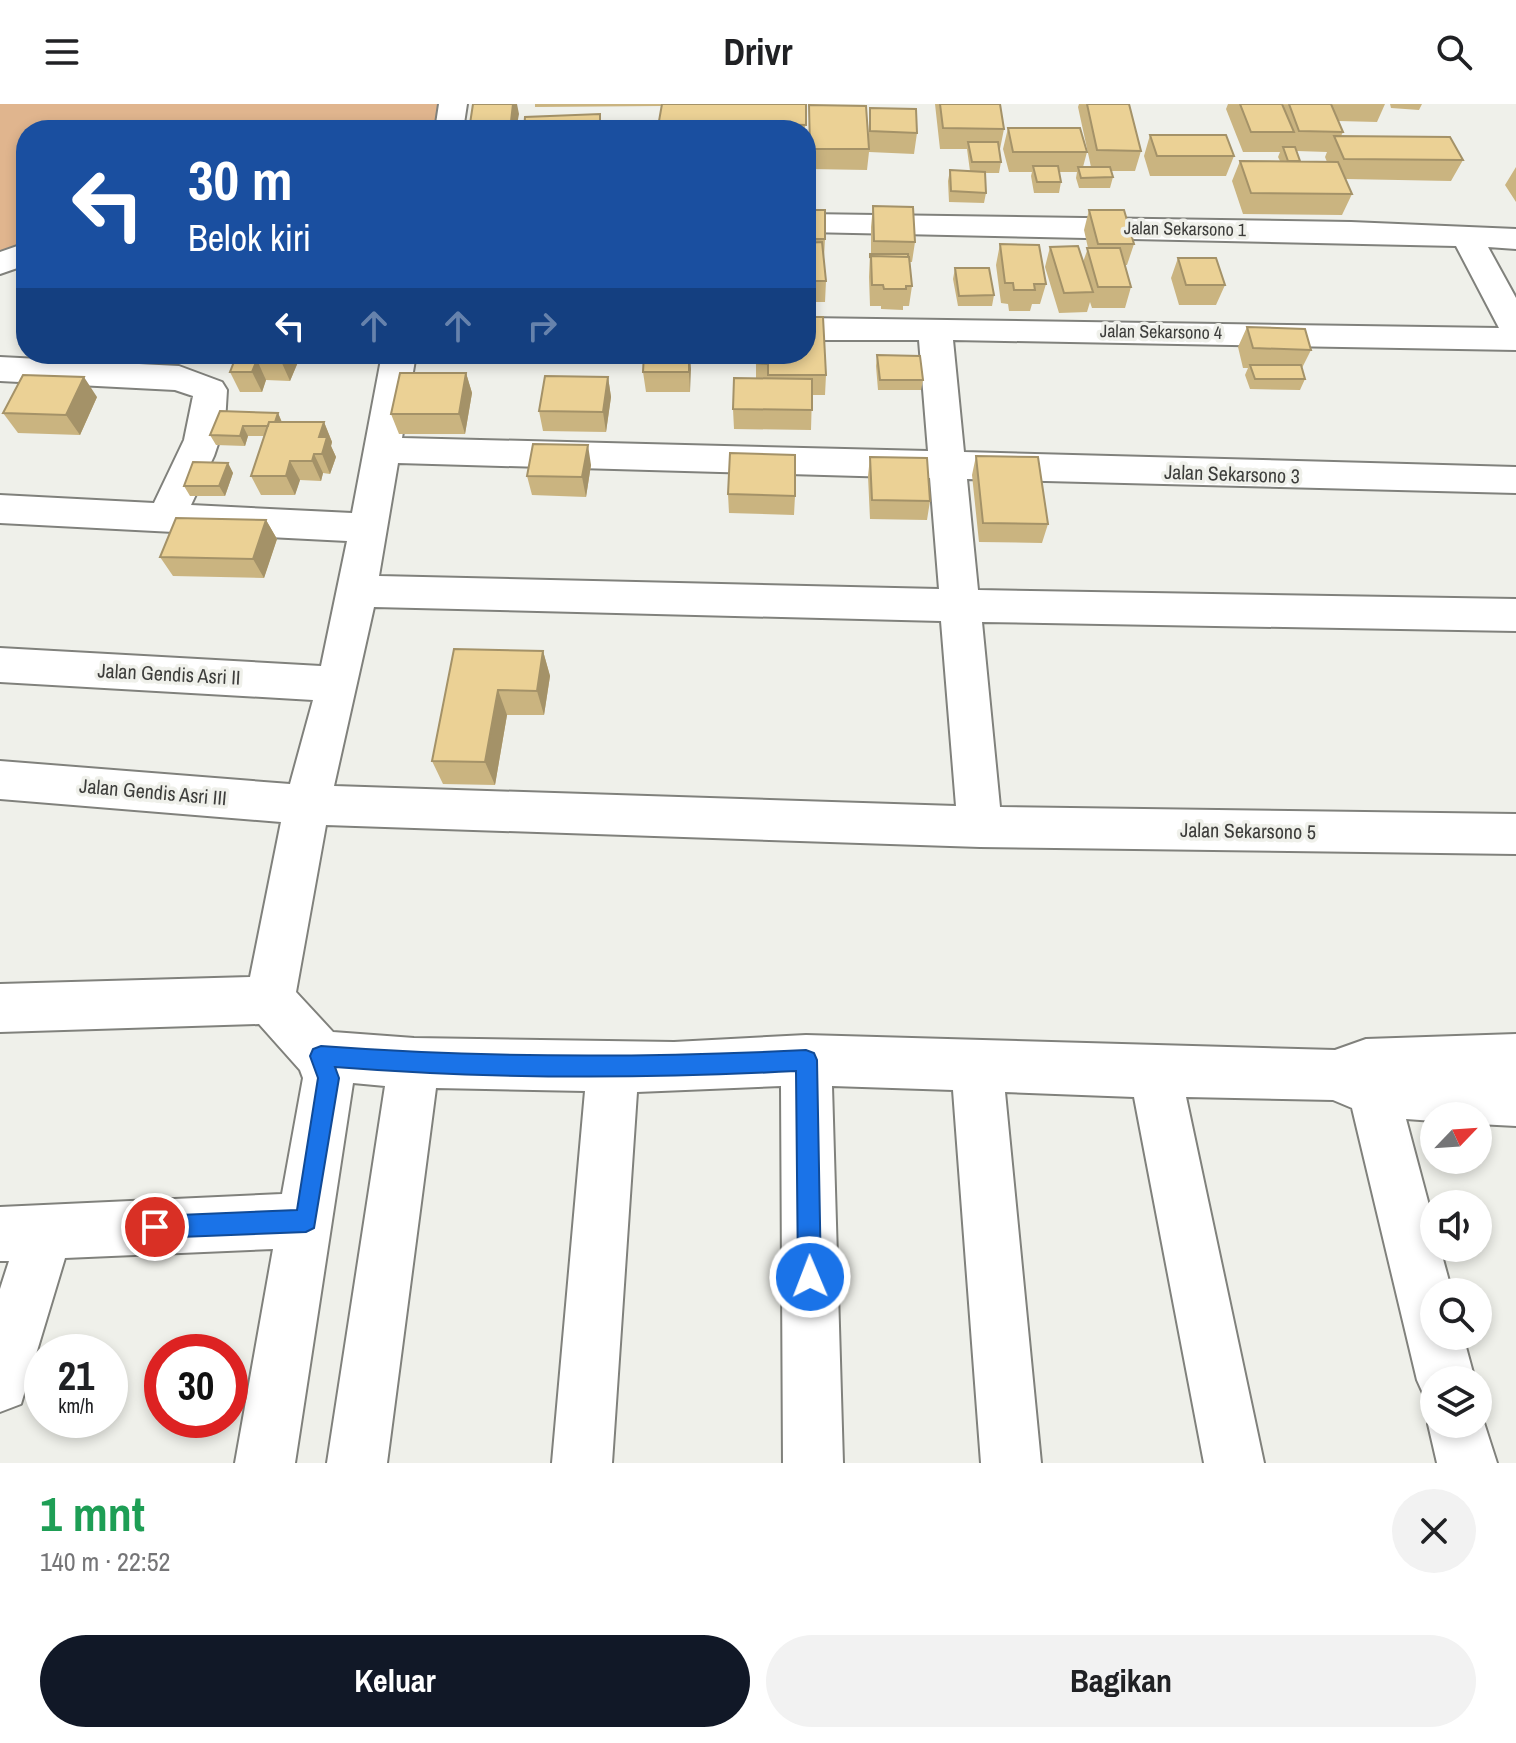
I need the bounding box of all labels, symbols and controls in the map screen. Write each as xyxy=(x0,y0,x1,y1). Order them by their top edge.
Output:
text: Drivr xyxy=(724,28,792,76)
icon: menu xyxy=(40,30,84,74)
icon: search xyxy=(1432,30,1476,74)
text: 30 m xyxy=(188,142,293,217)
icon: left xyxy=(56,152,160,256)
text: Belok kiri xyxy=(188,214,311,262)
street label: Jalan Sekarsono 1 xyxy=(1124,215,1247,242)
icon: left xyxy=(268,304,312,348)
icon: ahead xyxy=(352,304,396,348)
icon: ahead xyxy=(436,304,480,348)
icon: right xyxy=(520,304,564,348)
street label: Jalan Sekarsono 4 xyxy=(1100,318,1222,345)
street label: Jalan Sekarsono 3 xyxy=(1164,458,1300,489)
street label: Jalan Gendis Asri II xyxy=(97,656,241,691)
street label: Jalan Gendis Asri III xyxy=(78,772,228,811)
street label: Jalan Sekarsono 5 xyxy=(1180,816,1316,845)
north arrow xyxy=(1420,1102,1492,1174)
map controls xyxy=(1420,1102,1492,1438)
button: sound xyxy=(1420,1190,1492,1262)
pin xyxy=(121,1193,189,1261)
icon: arrive xyxy=(133,1205,177,1249)
position arrow xyxy=(768,1235,852,1319)
button: search xyxy=(1420,1278,1492,1350)
speed limit sign: 30 xyxy=(144,1334,248,1438)
text: 21 xyxy=(58,1349,94,1402)
button: layers xyxy=(1420,1366,1492,1438)
text: km/h xyxy=(58,1392,94,1419)
text: 1 mnt xyxy=(40,1481,145,1546)
button: close xyxy=(1392,1489,1476,1573)
text: 140 m · 22:52 xyxy=(40,1544,170,1579)
button: Keluar xyxy=(40,1635,750,1727)
button: Bagikan xyxy=(766,1635,1476,1727)

